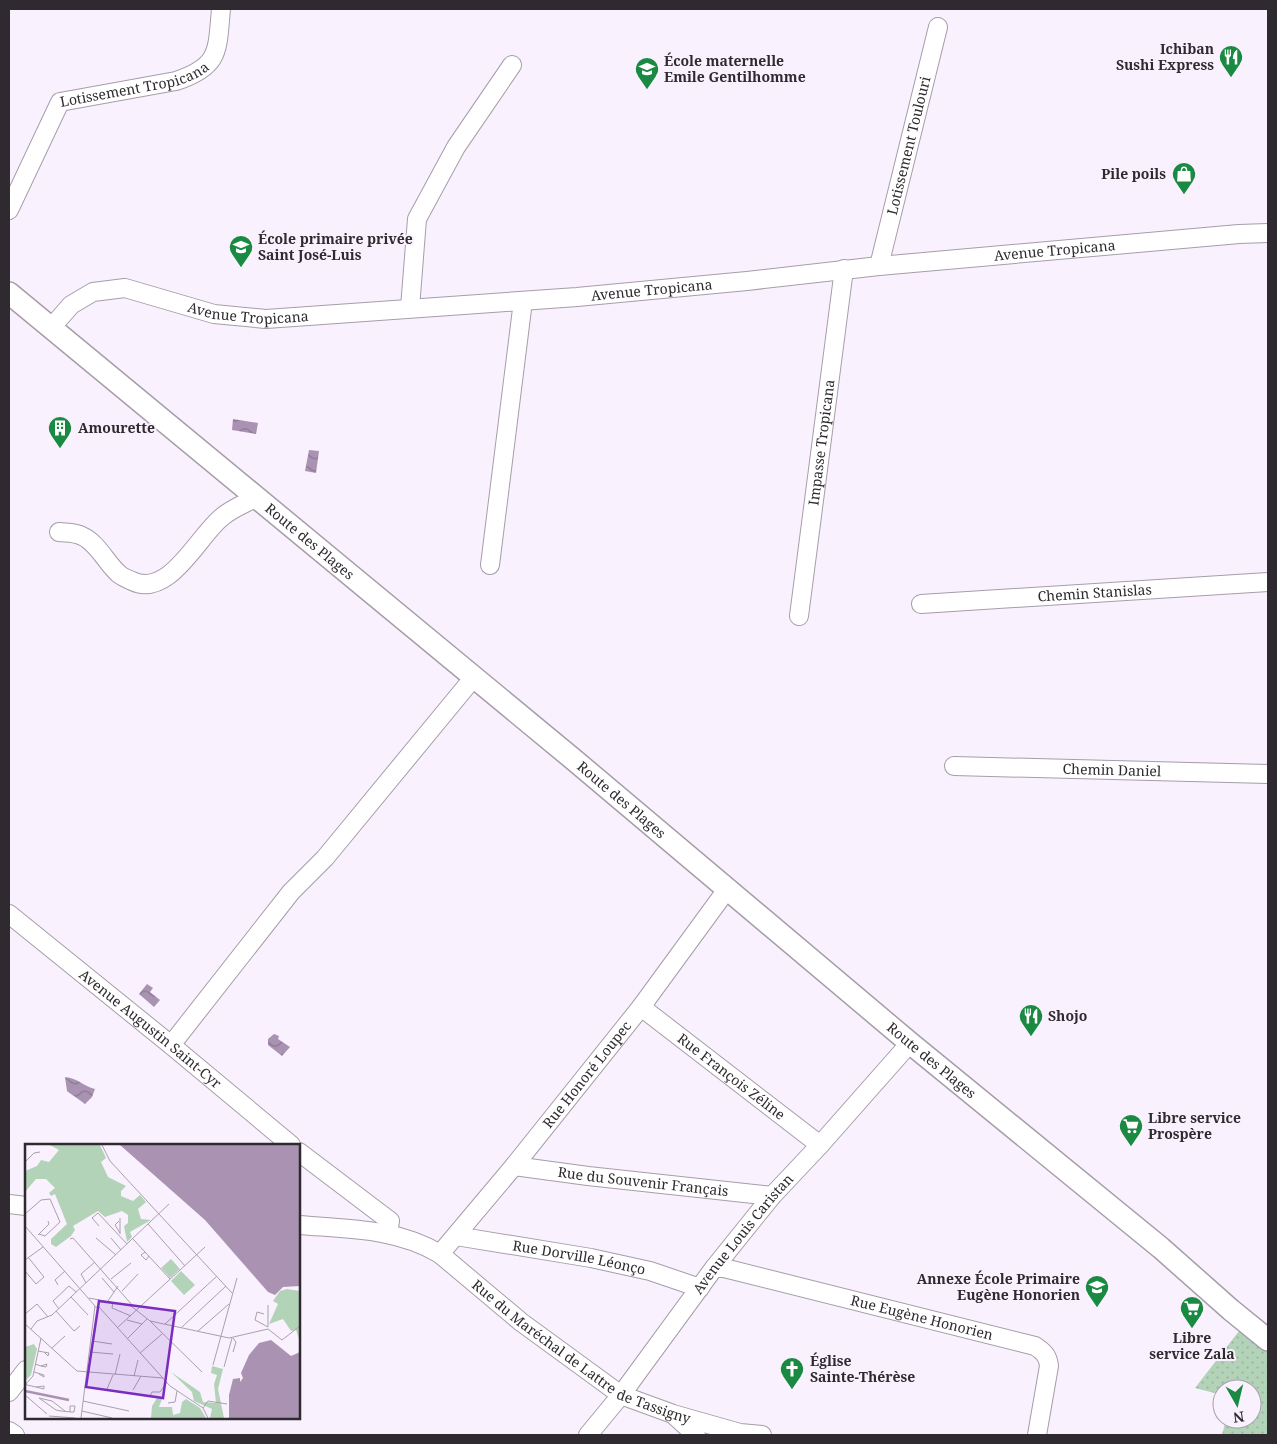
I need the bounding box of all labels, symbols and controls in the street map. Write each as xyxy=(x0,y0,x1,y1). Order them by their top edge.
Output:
place label: Ichiban Sushi Express xyxy=(1116,39,1214,74)
restaurant icon: Ichiban Sushi Express xyxy=(1218,44,1244,78)
place label: École maternelle Emile Gentilhomme xyxy=(664,51,806,86)
school or university icon: École maternelle Emile Gentilhomme xyxy=(634,56,660,90)
street label: Lotissement Tropicana xyxy=(58,57,213,111)
street label: Lotissement Toulouri xyxy=(882,74,935,217)
shop icon: Pile poils xyxy=(1171,161,1197,195)
place label: Pile poils xyxy=(1101,164,1166,183)
place label: École primaire privée Saint José-Luis xyxy=(258,229,413,264)
school or university icon: École primaire privée Saint José-Luis xyxy=(228,234,254,268)
street label: Avenue Tropicana xyxy=(993,235,1116,265)
street label: Avenue Tropicana xyxy=(590,274,713,305)
street label: Avenue Tropicana xyxy=(186,297,309,328)
street label: Impasse Tropicana xyxy=(803,378,839,506)
building icon: Amourette xyxy=(47,415,73,449)
place label: Amourette xyxy=(78,418,155,437)
street label: Route des Plages xyxy=(261,499,359,584)
street label: Chemin Stanislas xyxy=(1037,579,1152,606)
street label: Route des Plages xyxy=(573,757,670,842)
street label: Chemin Daniel xyxy=(1062,759,1162,780)
street label: Avenue Augustin Saint-Cyr xyxy=(75,965,226,1092)
restaurant icon: Shojo xyxy=(1018,1003,1044,1037)
place label: Shojo xyxy=(1048,1006,1087,1025)
street label: Rue Honoré Loupec xyxy=(538,1017,635,1132)
street label: Route des Plages xyxy=(883,1018,981,1102)
street label: Rue François Zéline xyxy=(674,1029,789,1124)
place label: Libre service Prospère xyxy=(1148,1108,1241,1143)
supermarket icon: Libre service Prospère xyxy=(1118,1113,1144,1147)
inset map xyxy=(25,1144,300,1419)
street label: Rue du Souvenir Français xyxy=(557,1162,729,1200)
street label: Avenue Louis Caristan xyxy=(688,1169,797,1298)
street label: Rue Dorville Léonço xyxy=(511,1235,647,1279)
place label: Annexe École Primaire Eugène Honorien xyxy=(917,1269,1080,1304)
school or university icon: Annexe École Primaire Eugène Honorien xyxy=(1084,1274,1110,1308)
street label: Rue du Maréchal de Lattre de Tassigny xyxy=(468,1275,693,1428)
street label: Rue Eugène Honorien xyxy=(849,1290,995,1344)
supermarket icon: Libre service Zala xyxy=(1179,1295,1205,1329)
place label: Libre service Zala xyxy=(1149,1328,1235,1363)
place label: Église Sainte-Thérèse xyxy=(810,1351,915,1386)
church icon: Église Sainte-Thérèse xyxy=(779,1356,805,1390)
north arrow xyxy=(1212,1379,1262,1429)
text: N xyxy=(1232,1407,1246,1428)

